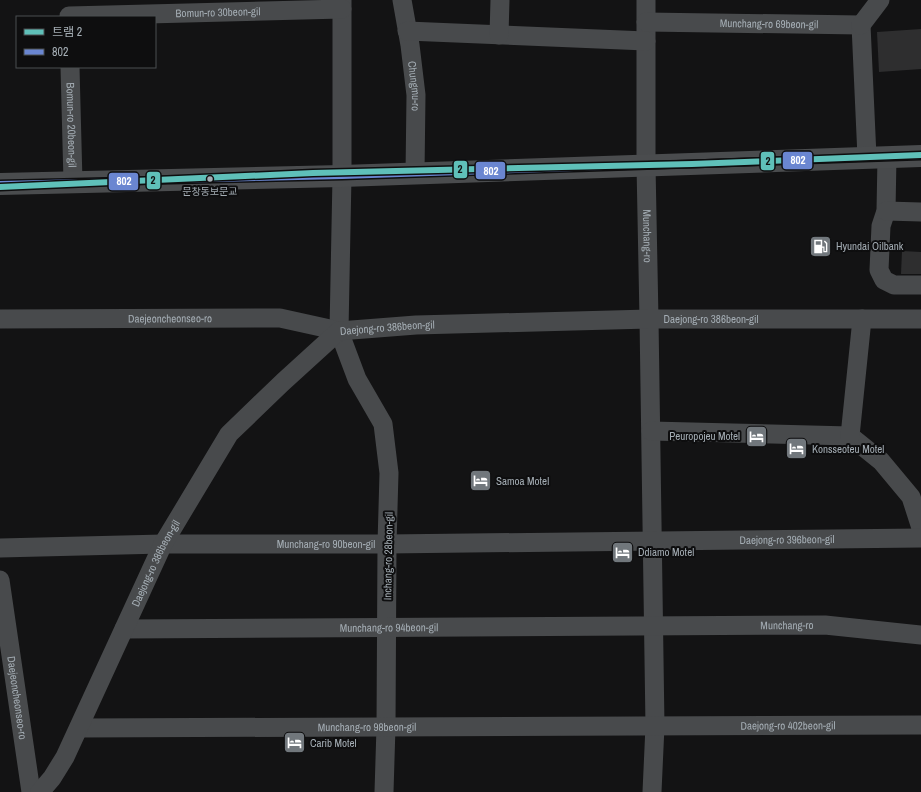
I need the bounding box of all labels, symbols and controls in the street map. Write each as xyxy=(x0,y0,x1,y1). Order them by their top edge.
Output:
street label: Bomun-ro 30beon-gil xyxy=(175,4,261,20)
legend xyxy=(16,16,156,68)
street label: Munchang-ro 69beon-gil xyxy=(720,16,818,31)
text: 트램 2 xyxy=(52,24,82,40)
text: 802 xyxy=(52,44,68,60)
street label: Chungmu-ro xyxy=(405,60,423,111)
street label: Bomun-ro 20beon-gil xyxy=(63,82,80,168)
line badge: 2 xyxy=(760,151,775,171)
line badge: 802 xyxy=(782,151,813,170)
text: 802 xyxy=(790,153,806,167)
text: 2 xyxy=(765,154,771,168)
line badge: 2 xyxy=(453,160,468,179)
line badge: 802 xyxy=(475,161,506,180)
text: 2 xyxy=(457,162,463,176)
text: 802 xyxy=(483,164,499,178)
line badge: 2 xyxy=(146,171,161,190)
line badge: 802 xyxy=(108,172,139,191)
text: 2 xyxy=(150,173,156,187)
text: 802 xyxy=(116,174,132,188)
marker: 문창동보문교 xyxy=(205,174,215,184)
place label: 문창동보문교 xyxy=(182,185,238,198)
street label: Munchang-ro xyxy=(640,209,655,263)
fuel station icon: Hyundai Oilbank xyxy=(807,233,833,259)
place label: Hyundai Oilbank xyxy=(836,239,904,253)
street label: Daejeoncheonseo-ro xyxy=(128,311,212,326)
street label: Daejong-ro 386beon-gil xyxy=(664,312,759,326)
street label: Daejong-ro 386beon-gil xyxy=(339,318,435,338)
hotel icon: Peuropojeu Motel xyxy=(743,423,769,449)
place label: Peuropojeu Motel xyxy=(669,429,740,443)
hotel icon: Konsseoteu Motel xyxy=(783,436,809,462)
place label: Konsseoteu Motel xyxy=(812,442,884,456)
hotel icon: Samoa Motel xyxy=(467,468,493,494)
place label: Samoa Motel xyxy=(496,474,549,488)
street label: Inchang-ro 28beon-gil xyxy=(380,512,396,600)
street label: Daejong-ro 386beon-gil xyxy=(128,517,183,609)
street label: Daejong-ro 396beon-gil xyxy=(739,532,835,547)
street label: Munchang-ro 90beon-gil xyxy=(277,537,375,551)
hotel icon: Ddiamo Motel xyxy=(609,539,635,565)
place label: Ddiamo Motel xyxy=(638,545,694,559)
street label: Munchang-ro xyxy=(760,618,814,632)
street label: Munchang-ro 94beon-gil xyxy=(340,620,438,635)
street label: Daejeoncheonseo-ro xyxy=(4,655,30,740)
street label: Daejong-ro 402beon-gil xyxy=(740,718,836,733)
street label: Munchang-ro 98beon-gil xyxy=(318,720,416,734)
hotel icon: Carib Motel xyxy=(281,730,307,756)
place label: Carib Motel xyxy=(310,736,357,750)

